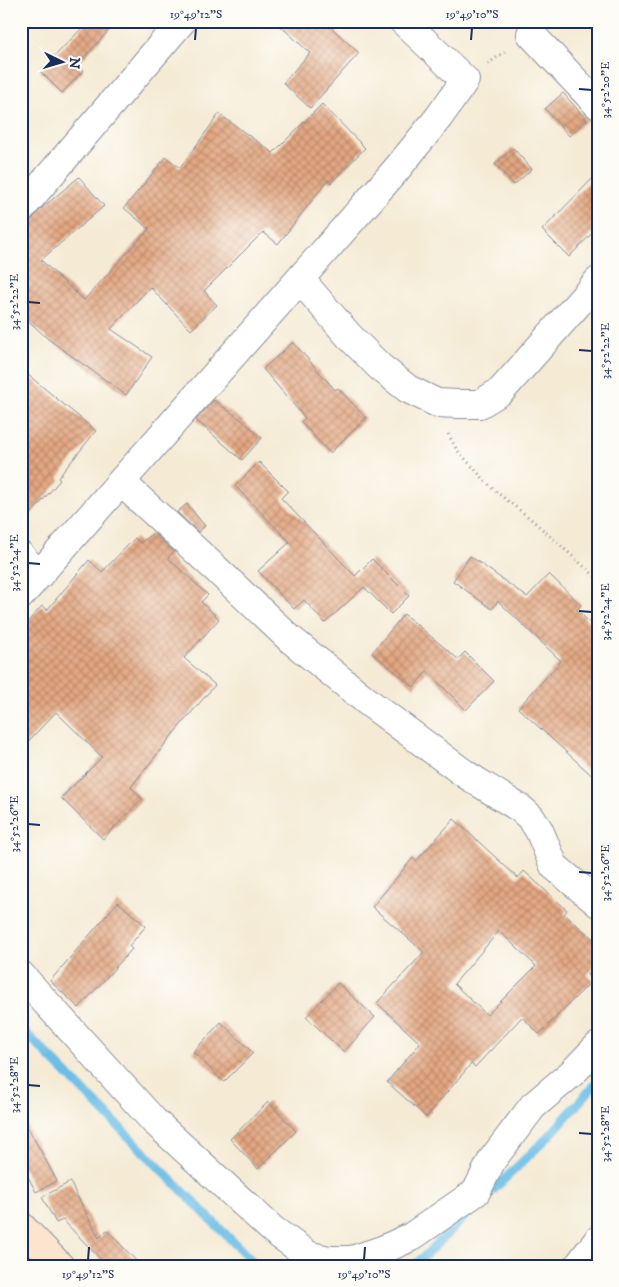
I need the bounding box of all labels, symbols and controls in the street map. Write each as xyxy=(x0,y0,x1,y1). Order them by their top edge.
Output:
text: 19°49'12"S xyxy=(170,7,222,22)
text: 19°49'10"S xyxy=(445,7,499,22)
north arrow xyxy=(38,38,88,88)
text: N xyxy=(64,57,83,70)
text: 34°52'20"E xyxy=(598,61,613,118)
text: 34°52'22"E xyxy=(7,273,22,330)
text: 34°52'22"E xyxy=(598,322,613,379)
text: 34°52'24"E xyxy=(7,534,22,592)
text: 34°52'24"E xyxy=(598,583,613,641)
text: 34°52'26"E xyxy=(7,795,22,852)
text: 34°52'26"E xyxy=(598,844,613,901)
text: 34°52'28"E xyxy=(7,1056,22,1113)
text: 34°52'28"E xyxy=(598,1105,613,1162)
text: 19°49'12"S xyxy=(62,1267,114,1282)
text: 19°49'10"S xyxy=(337,1267,391,1282)

